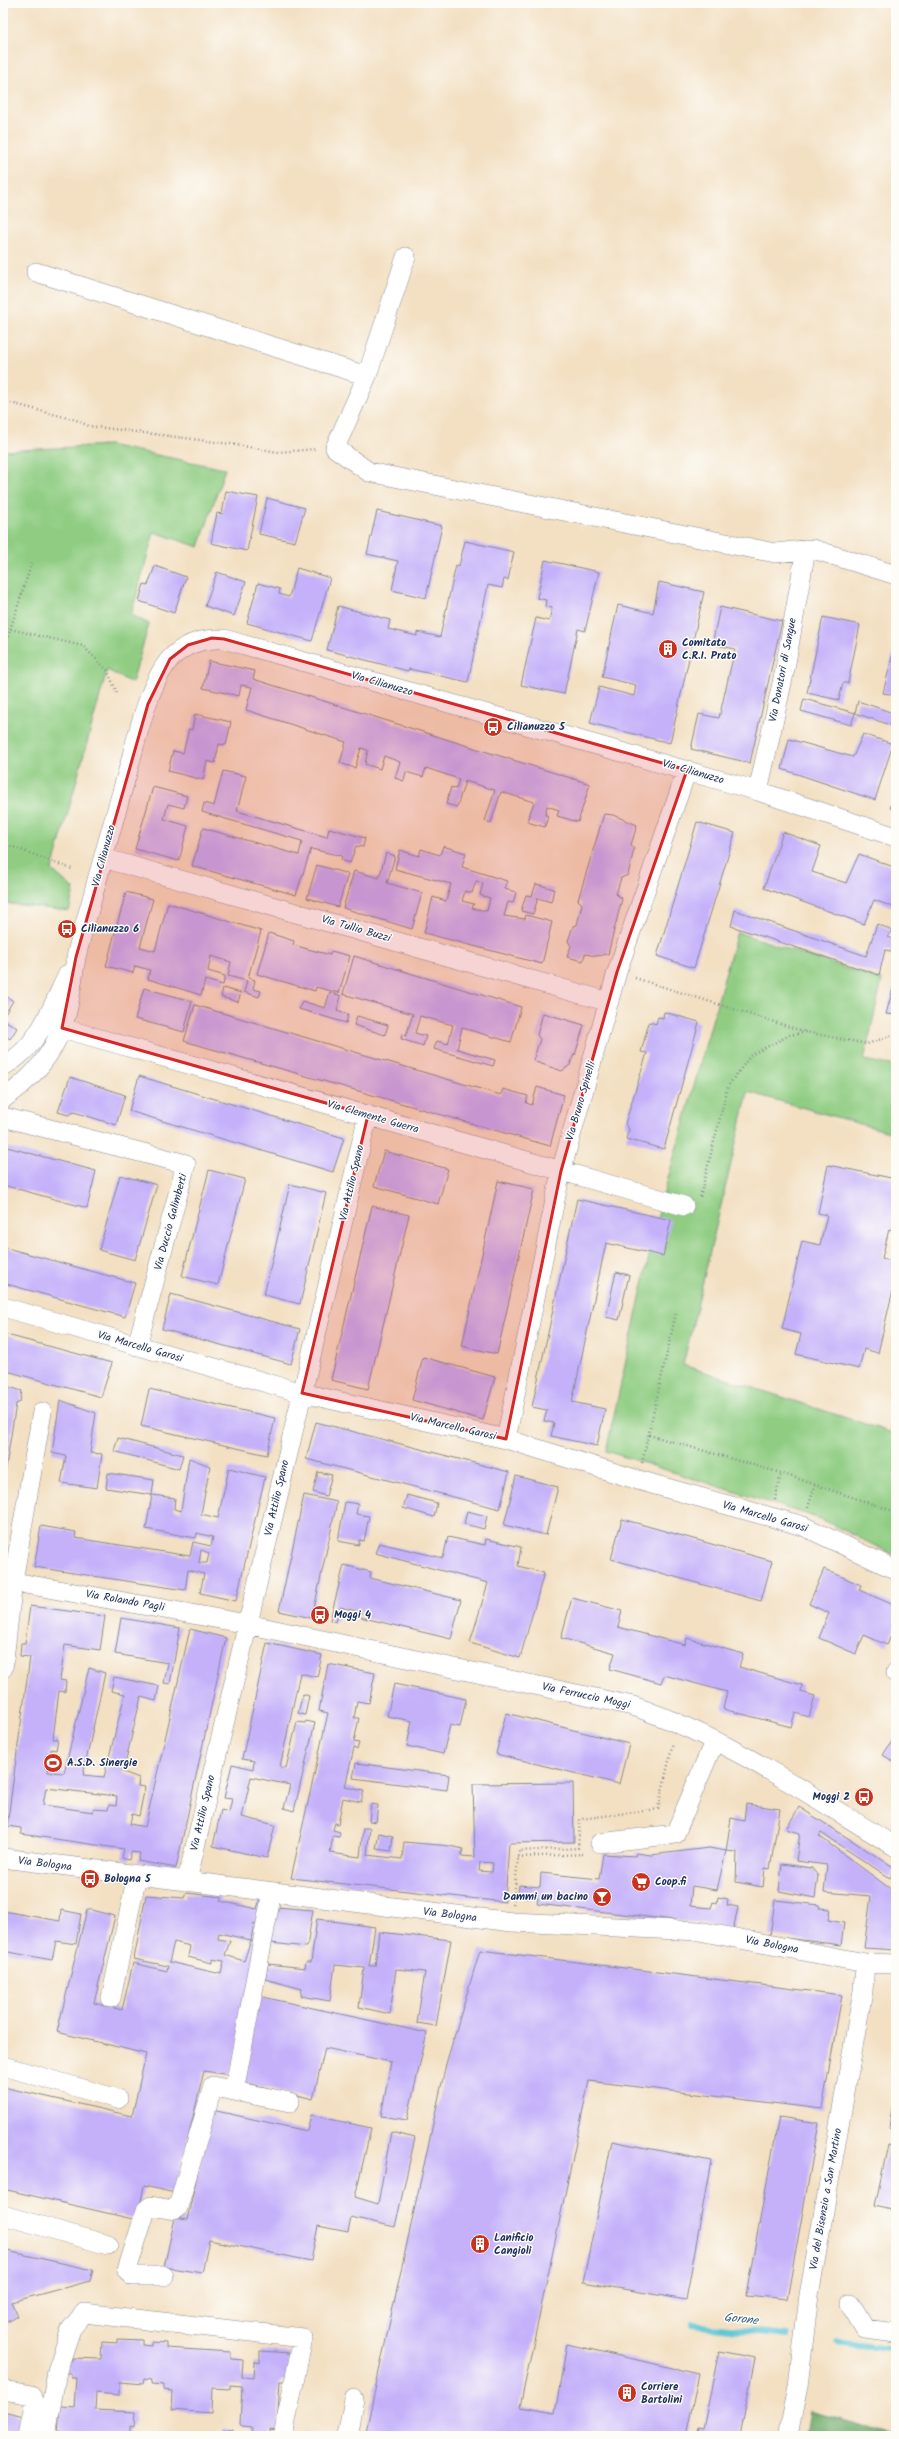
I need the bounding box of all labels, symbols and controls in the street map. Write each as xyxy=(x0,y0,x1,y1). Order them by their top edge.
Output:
street label: Via Donatori di Sangue xyxy=(764,616,802,724)
place label: Comitato C.R.I. Prato xyxy=(682,634,736,665)
building icon: Comitato C.R.I. Prato xyxy=(657,638,679,660)
street label: Via Cilianuzzo xyxy=(349,667,415,701)
bus stop icon: Cilianuzzo 5 xyxy=(482,716,504,738)
place label: Cilianuzzo 5 xyxy=(507,718,566,736)
street label: Via Cilianuzzo xyxy=(660,755,726,789)
street label: Via Cilianuzzo xyxy=(87,823,121,889)
street label: Via Tullio Buzzi xyxy=(319,911,393,948)
bus stop icon: Cilianuzzo 6 xyxy=(56,918,78,940)
place label: Cilianuzzo 6 xyxy=(81,920,139,938)
street label: Via Bruno Spinelli xyxy=(561,1059,601,1143)
street label: Via Clemente Guerra xyxy=(325,1095,421,1139)
street label: Via Attilio Spano xyxy=(334,1143,370,1223)
street label: Via Duccio Galimberti xyxy=(149,1171,193,1272)
street label: Via Marcello Garosi xyxy=(95,1326,185,1368)
street label: Via Marcello Garosi xyxy=(408,1408,498,1446)
street label: Via Attilio Spano xyxy=(259,1458,295,1538)
street label: Via Marcello Garosi xyxy=(720,1496,810,1538)
street label: Via Rolando Pagli xyxy=(84,1585,166,1617)
bus stop icon: Moggi 4 xyxy=(309,1604,331,1626)
place label: Moggi 4 xyxy=(334,1606,371,1624)
street label: Via Ferruccio Moggi xyxy=(540,1678,632,1714)
sports icon: A.S.D. Sinergie xyxy=(42,1752,64,1774)
place label: A.S.D. Sinergie xyxy=(67,1754,138,1772)
street label: Via Attilio Spano xyxy=(185,1773,221,1853)
bus stop icon: Moggi 2 xyxy=(853,1786,875,1808)
place label: Moggi 2 xyxy=(813,1788,850,1806)
street label: Via Bologna xyxy=(17,1852,73,1876)
bus stop icon: Bologna 5 xyxy=(79,1868,101,1890)
place label: Bologna 5 xyxy=(104,1870,152,1888)
supermarket icon: Coop.fi xyxy=(630,1871,652,1893)
place label: Coop.fi xyxy=(655,1873,687,1891)
bar icon: Dammi un bacino xyxy=(591,1886,613,1908)
place label: Dammi un bacino xyxy=(503,1888,588,1906)
street label: Via Bologna xyxy=(422,1903,478,1927)
street label: Via Bologna xyxy=(744,1931,800,1959)
street label: Via del Bisenzio a San Martino xyxy=(805,2127,847,2271)
place label: Lanificio Cangioli xyxy=(494,2229,534,2260)
building icon: Lanificio Cangioli xyxy=(469,2233,491,2255)
water label: Gorone xyxy=(723,2308,760,2330)
place label: Corriere Bartolini xyxy=(641,2378,683,2409)
building icon: Corriere Bartolini xyxy=(616,2382,638,2404)

